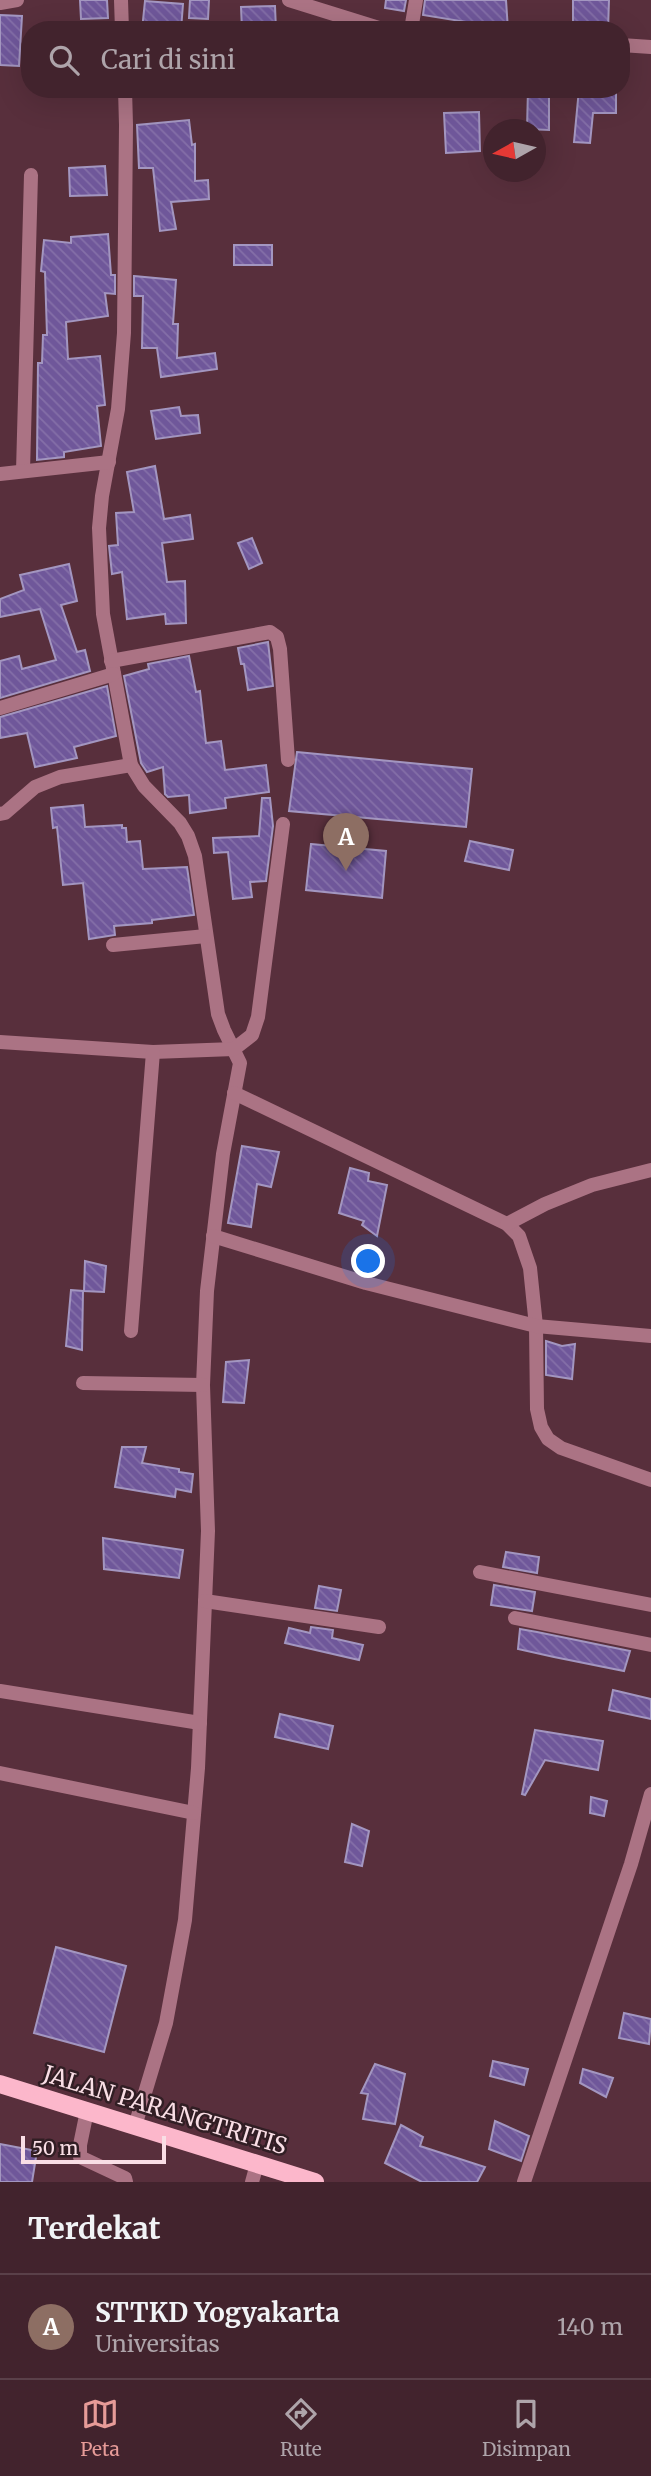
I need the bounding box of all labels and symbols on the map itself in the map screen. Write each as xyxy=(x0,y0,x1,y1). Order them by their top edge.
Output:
north arrow xyxy=(483,119,546,182)
pin: A xyxy=(323,813,369,871)
your location xyxy=(351,1244,385,1278)
street label: JALAN PARANGTRITIS xyxy=(39,2058,291,2160)
scale bar xyxy=(21,2133,166,2165)

